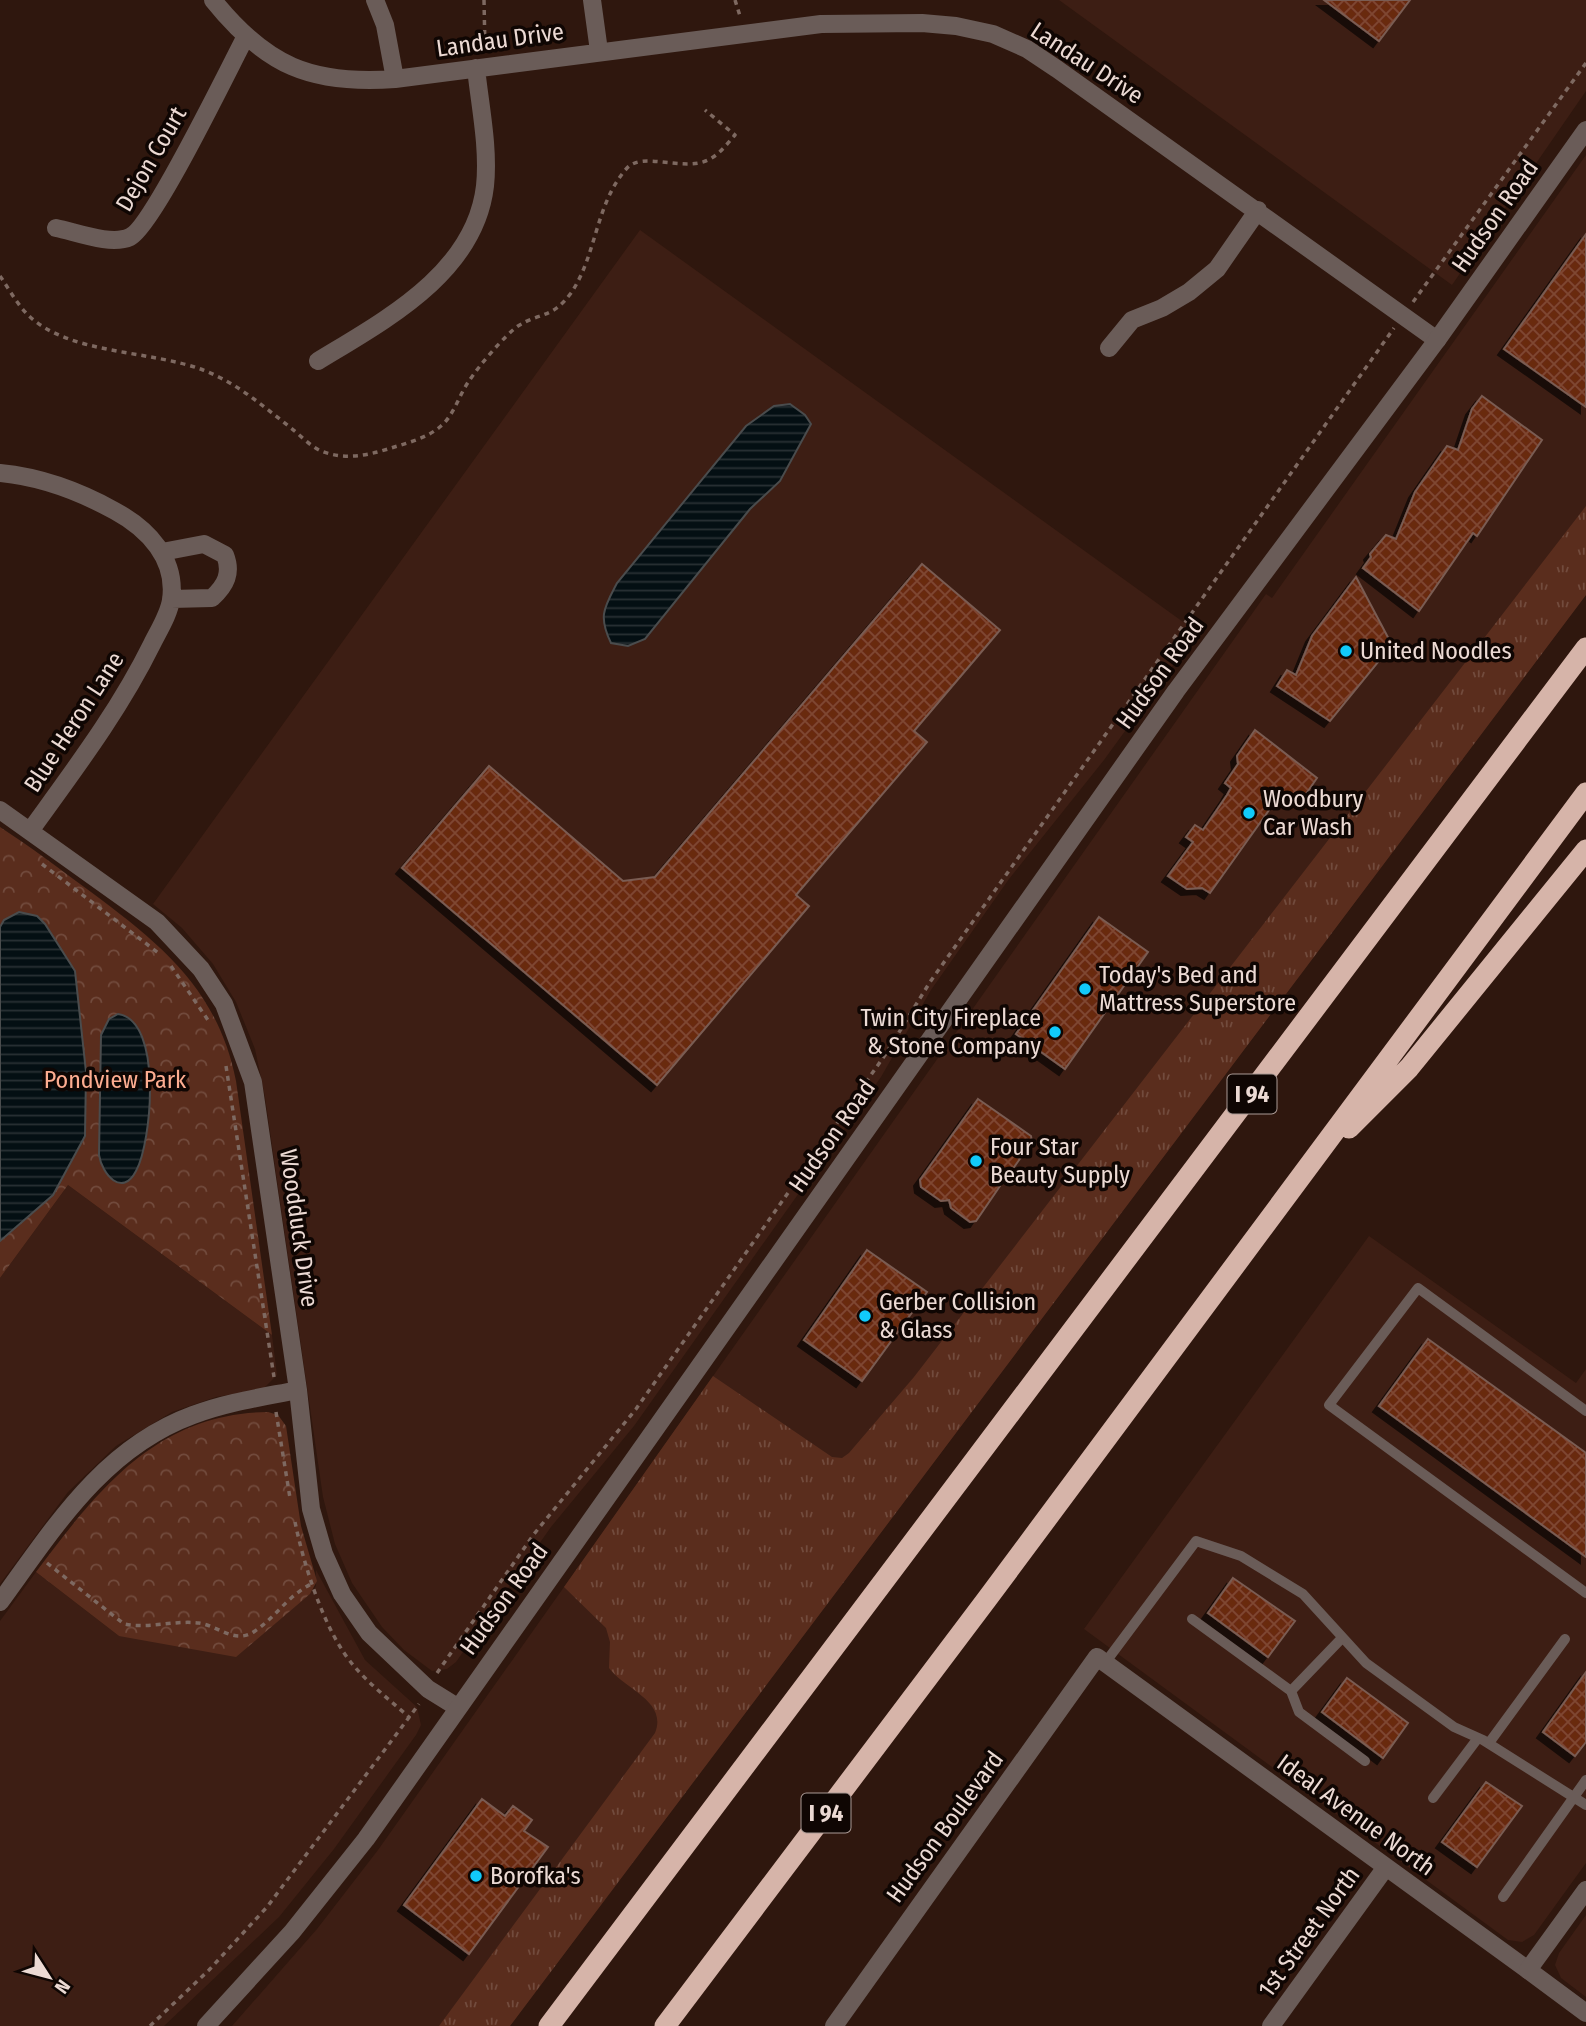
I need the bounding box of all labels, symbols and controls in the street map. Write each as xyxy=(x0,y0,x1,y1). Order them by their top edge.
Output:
street label: Landau Drive xyxy=(1025,16,1149,110)
street label: Landau Drive xyxy=(434,17,566,63)
street label: Dejon Court xyxy=(110,102,192,216)
street label: Hudson Road xyxy=(1446,154,1544,278)
street label: Hudson Road xyxy=(1110,612,1210,734)
place label: United Noodles xyxy=(1360,637,1512,665)
marker: United Noodles xyxy=(1338,643,1354,659)
street label: Blue Heron Lane xyxy=(18,647,130,797)
place label: Woodbury Car Wash xyxy=(1263,785,1364,841)
marker: Woodbury Car Wash xyxy=(1241,805,1257,821)
place label: Today's Bed and Mattress Superstore xyxy=(1099,961,1296,1017)
marker: Today's Bed and Mattress Superstore xyxy=(1077,981,1093,997)
place label: Twin City Fireplace & Stone Company xyxy=(860,1004,1041,1060)
marker: Twin City Fireplace & Stone Company xyxy=(1047,1024,1063,1040)
park label: Pondview Park xyxy=(44,1066,187,1094)
street label: Hudson Road xyxy=(783,1074,881,1198)
road number: I 94 xyxy=(1228,1074,1276,1114)
place label: Four Star Beauty Supply xyxy=(990,1133,1130,1189)
street label: Woodduck Drive xyxy=(274,1147,324,1309)
marker: Four Star Beauty Supply xyxy=(968,1153,984,1169)
place label: Gerber Collision & Glass xyxy=(879,1288,1036,1344)
marker: Gerber Collision & Glass xyxy=(857,1308,873,1324)
street label: Hudson Road xyxy=(454,1538,554,1660)
street label: Hudson Boulevard xyxy=(881,1746,1009,1908)
street label: Ideal Avenue North xyxy=(1272,1748,1440,1882)
road number: I 94 xyxy=(802,1794,850,1832)
place label: Borofka's xyxy=(490,1862,581,1890)
street label: 1st Street North xyxy=(1252,1862,1366,2002)
marker: Borofka's xyxy=(468,1868,484,1884)
north arrow xyxy=(14,1942,84,2012)
text: N xyxy=(50,1975,75,1998)

